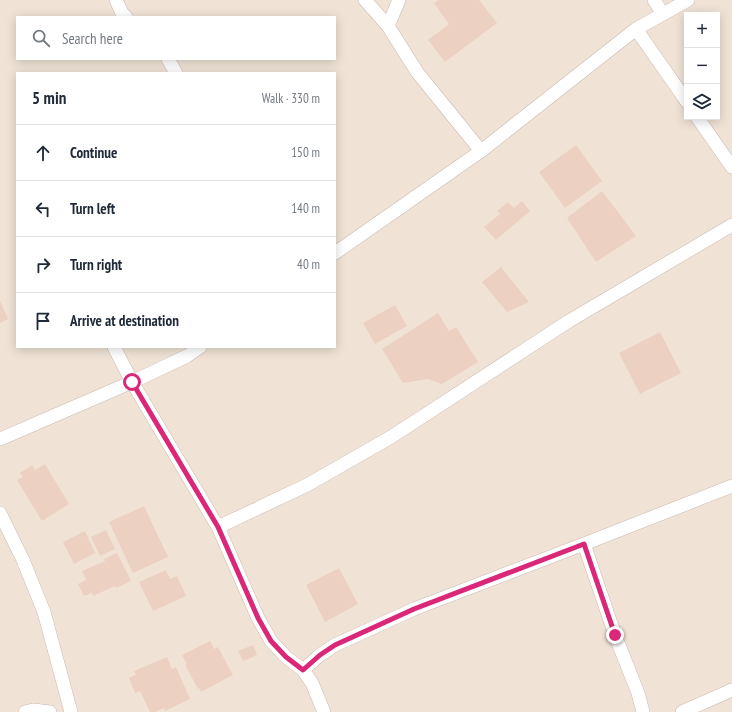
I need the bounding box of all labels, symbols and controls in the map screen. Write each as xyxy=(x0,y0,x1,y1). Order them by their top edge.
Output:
map controls xyxy=(684,12,720,120)
button: + xyxy=(684,12,720,48)
search box xyxy=(16,16,336,60)
icon: search xyxy=(30,27,52,49)
text: Search here xyxy=(62,29,123,48)
button: − xyxy=(684,48,720,84)
button: layers xyxy=(684,84,720,120)
text: 5 min xyxy=(32,87,66,109)
text: Walk · 330 m xyxy=(262,90,320,107)
icon: ahead xyxy=(32,142,54,164)
text: Continue xyxy=(70,143,117,162)
text: 150 m xyxy=(291,144,320,161)
icon: left xyxy=(32,198,54,220)
text: Turn left xyxy=(70,199,115,218)
text: 140 m xyxy=(291,200,320,217)
icon: right xyxy=(32,254,54,276)
text: Turn right xyxy=(70,255,122,274)
text: 40 m xyxy=(297,256,320,273)
icon: arrive xyxy=(32,310,54,332)
text: Arrive at destination xyxy=(70,311,179,330)
route start xyxy=(123,373,141,391)
route end xyxy=(606,626,624,644)

